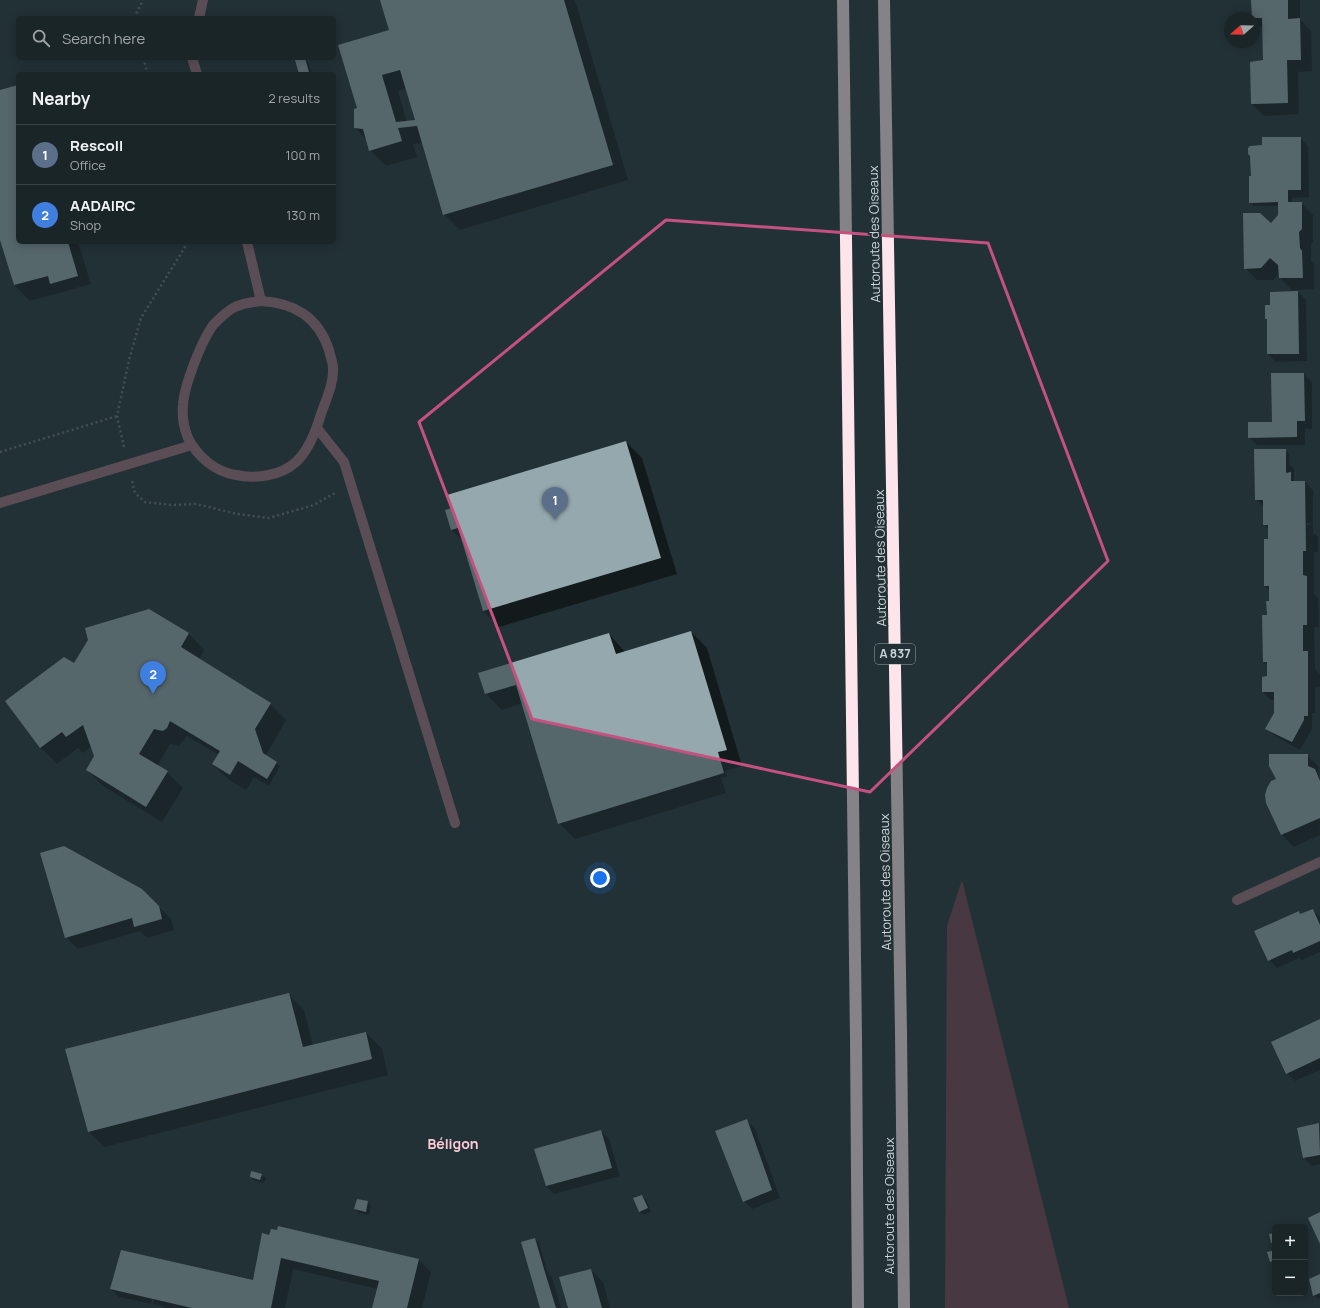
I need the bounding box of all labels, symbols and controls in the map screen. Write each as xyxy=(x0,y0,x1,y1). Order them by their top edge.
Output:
north arrow xyxy=(1224,12,1260,48)
search box xyxy=(16,16,336,60)
icon: search xyxy=(30,27,52,49)
text: Search here xyxy=(62,28,145,49)
text: Nearby xyxy=(32,87,90,110)
text: 2 results xyxy=(268,89,320,107)
text: Rescoll xyxy=(70,135,123,156)
text: 1 xyxy=(42,146,48,164)
text: 100 m xyxy=(285,146,320,164)
text: Office xyxy=(70,156,106,174)
street label: Autoroute des Oiseaux xyxy=(864,165,884,303)
text: AADAIRC xyxy=(70,195,136,216)
text: 2 xyxy=(41,206,49,224)
text: 130 m xyxy=(286,206,320,224)
text: Shop xyxy=(70,216,101,234)
pin: 1 xyxy=(542,487,568,520)
street label: Autoroute des Oiseaux xyxy=(870,489,890,627)
road number: A 837 xyxy=(875,644,915,664)
pin: 2 xyxy=(140,661,166,694)
street label: Autoroute des Oiseaux xyxy=(875,813,895,951)
your location xyxy=(590,868,610,888)
district label: Béligon xyxy=(427,1134,479,1153)
street label: Autoroute des Oiseaux xyxy=(880,1137,898,1274)
map controls xyxy=(1272,1224,1308,1296)
button: + xyxy=(1272,1224,1308,1260)
button: − xyxy=(1272,1260,1308,1296)

